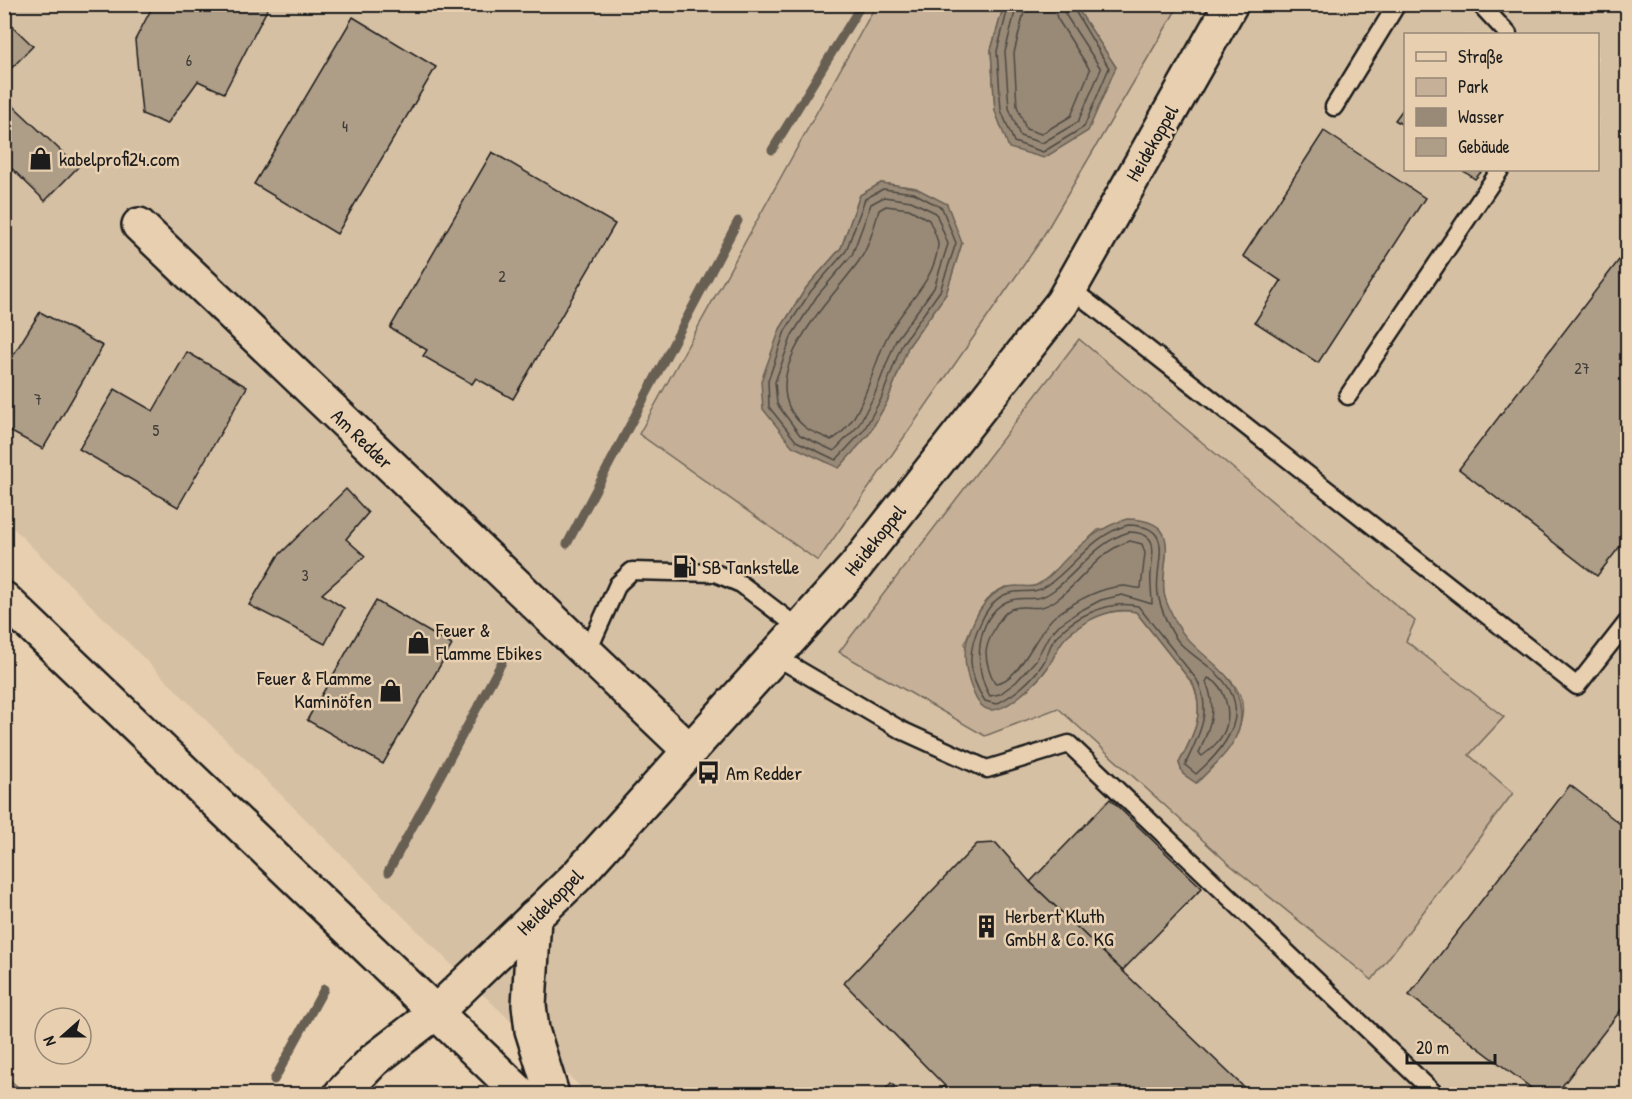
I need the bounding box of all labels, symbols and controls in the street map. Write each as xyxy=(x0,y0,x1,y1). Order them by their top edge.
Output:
legend xyxy=(1404,33,1599,171)
text: Straße xyxy=(1458,44,1503,69)
house number: 6 xyxy=(186,49,192,71)
text: Park xyxy=(1458,74,1489,99)
street label: Heidekoppel xyxy=(1119,99,1185,186)
text: Wasser xyxy=(1458,104,1504,129)
house number: 4 xyxy=(342,115,348,137)
text: Gebäude xyxy=(1458,134,1510,159)
place label: kabelprofi24.com xyxy=(59,145,180,172)
shop icon: kabelprofi24.com xyxy=(28,146,54,172)
house number: 2 xyxy=(498,265,506,287)
house number: 27 xyxy=(1574,357,1590,379)
house number: 7 xyxy=(34,388,42,410)
street label: Am Redder xyxy=(326,402,399,475)
house number: 5 xyxy=(153,419,160,441)
street label: Heidekoppel xyxy=(838,498,912,581)
place label: SB Tankstelle xyxy=(702,553,800,580)
fuel station icon: SB Tankstelle xyxy=(671,554,697,580)
house number: 3 xyxy=(301,564,309,586)
place label: Feuer & Flamme Ebikes xyxy=(435,616,542,666)
shop icon: Feuer & Flamme Ebikes xyxy=(405,629,431,655)
place label: Feuer & Flamme Kaminöfen xyxy=(256,664,372,714)
shop icon: Feuer & Flamme Kaminöfen xyxy=(377,677,403,703)
place label: Am Redder xyxy=(726,759,803,786)
bus stop icon: Am Redder xyxy=(695,760,721,786)
street label: Heidekoppel xyxy=(510,862,589,941)
place label: Herbert Kluth GmbH & Co. KG xyxy=(1005,902,1114,952)
building icon: Herbert Kluth GmbH & Co. KG xyxy=(974,914,1000,940)
north arrow xyxy=(33,1006,93,1066)
scale bar xyxy=(1407,1027,1496,1065)
text: N xyxy=(37,1033,61,1049)
text: 20 m xyxy=(1416,1035,1449,1060)

